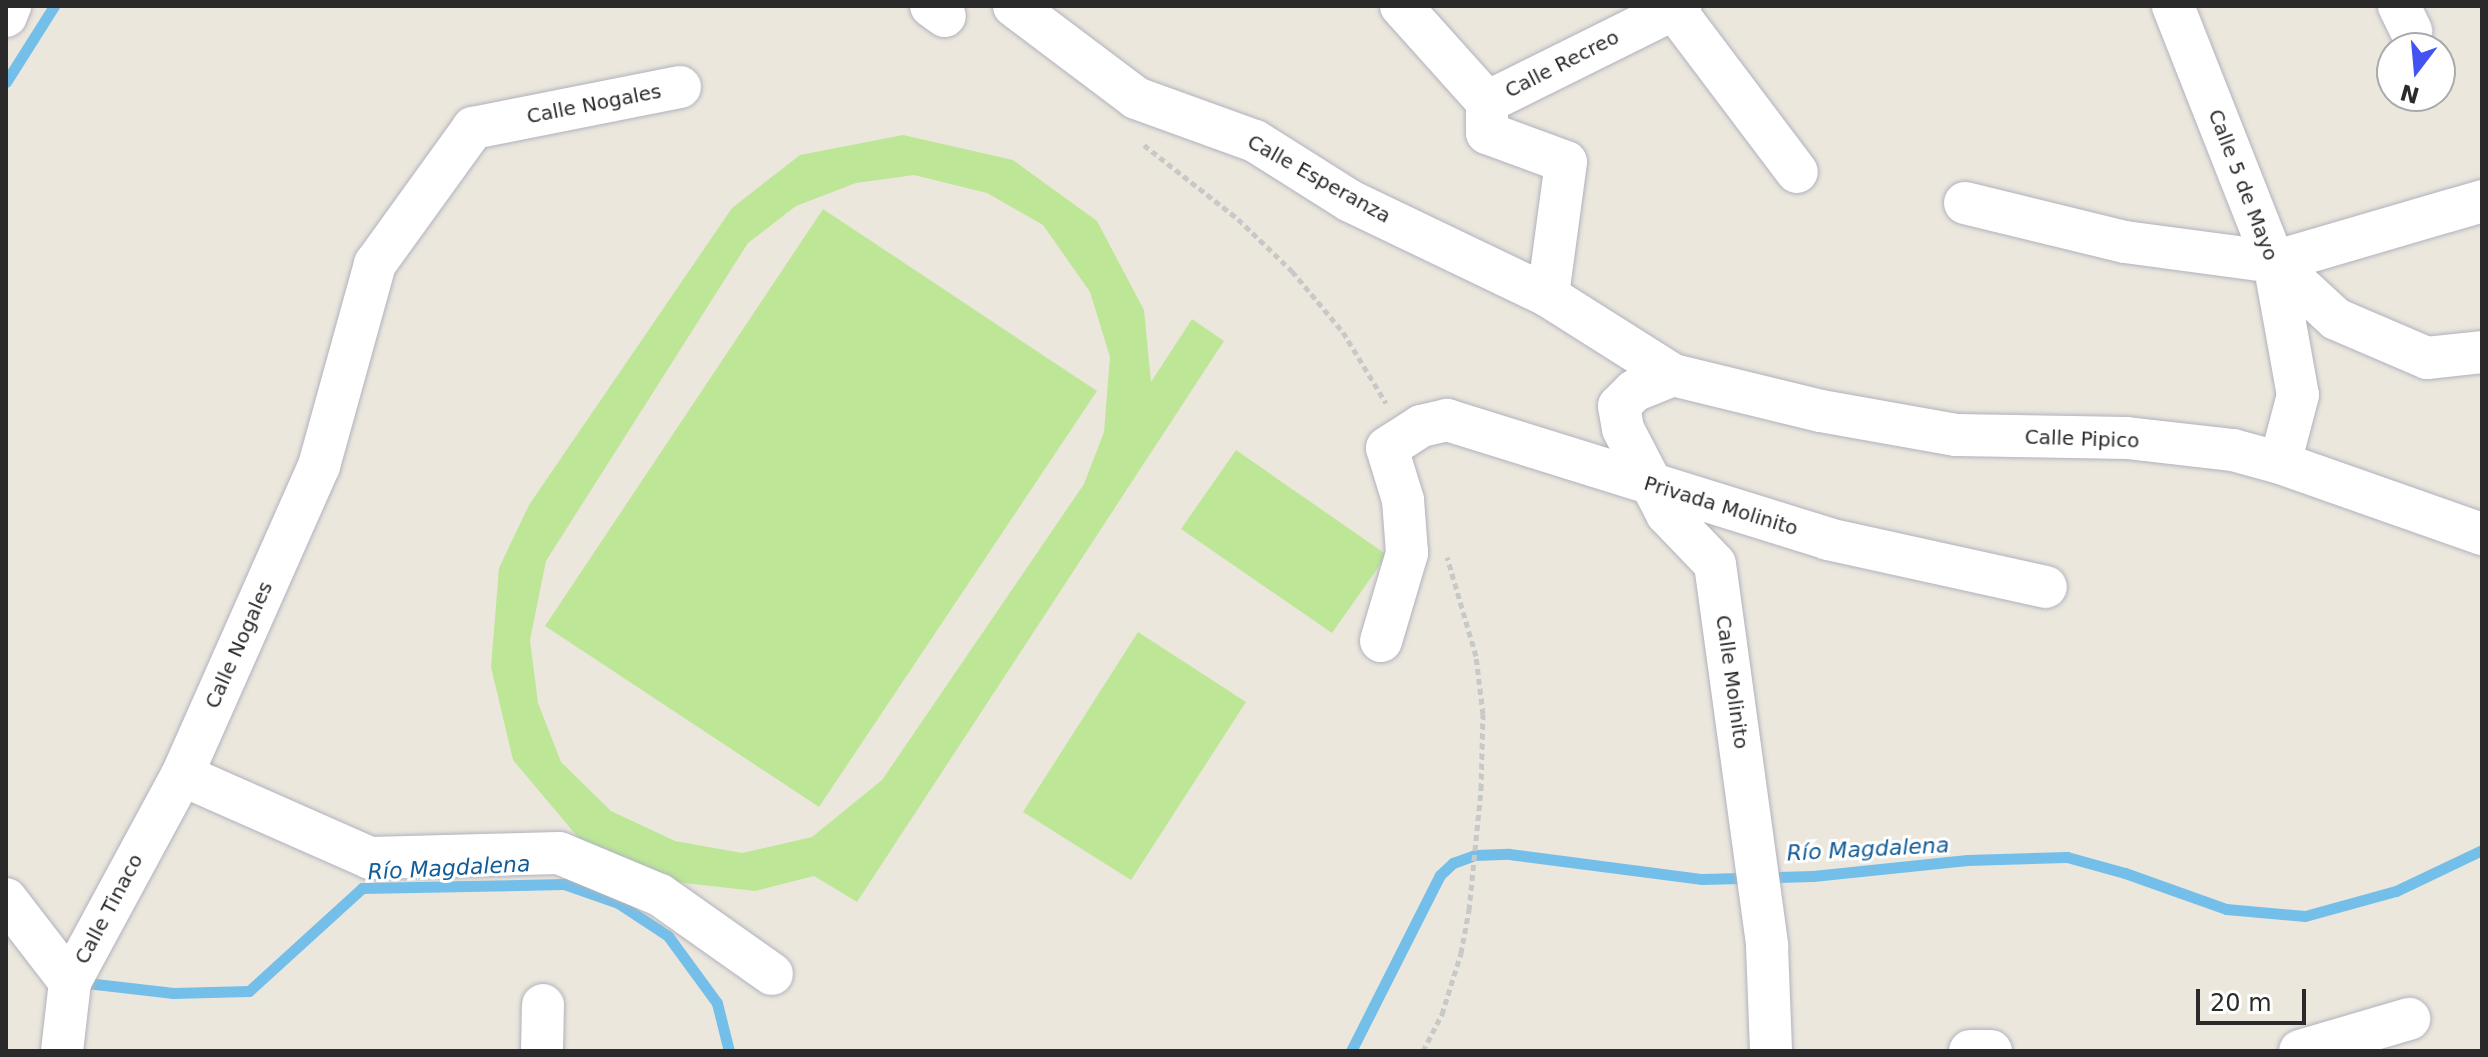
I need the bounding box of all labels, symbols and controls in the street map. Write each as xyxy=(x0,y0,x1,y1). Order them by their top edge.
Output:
street label: Calle Recreo xyxy=(1501,25,1623,103)
north arrow xyxy=(2376,32,2456,112)
street label: Calle Nogales xyxy=(525,79,663,129)
text: N xyxy=(2398,79,2422,108)
street label: Calle 5 de Mayo xyxy=(2203,106,2283,264)
street label: Calle Esperanza xyxy=(1243,130,1395,228)
street label: Calle Pipico xyxy=(2024,425,2140,453)
street label: Privada Molinito xyxy=(1641,471,1801,541)
street label: Calle Nogales xyxy=(200,578,278,712)
street label: Calle Molinito xyxy=(1711,614,1753,750)
water label: Río Magdalena xyxy=(1786,832,1950,866)
street label: Calle Tinaco xyxy=(70,850,148,968)
water label: Río Magdalena xyxy=(367,851,531,885)
scale bar xyxy=(2200,973,2310,1023)
text: 20 m xyxy=(2210,989,2272,1017)

